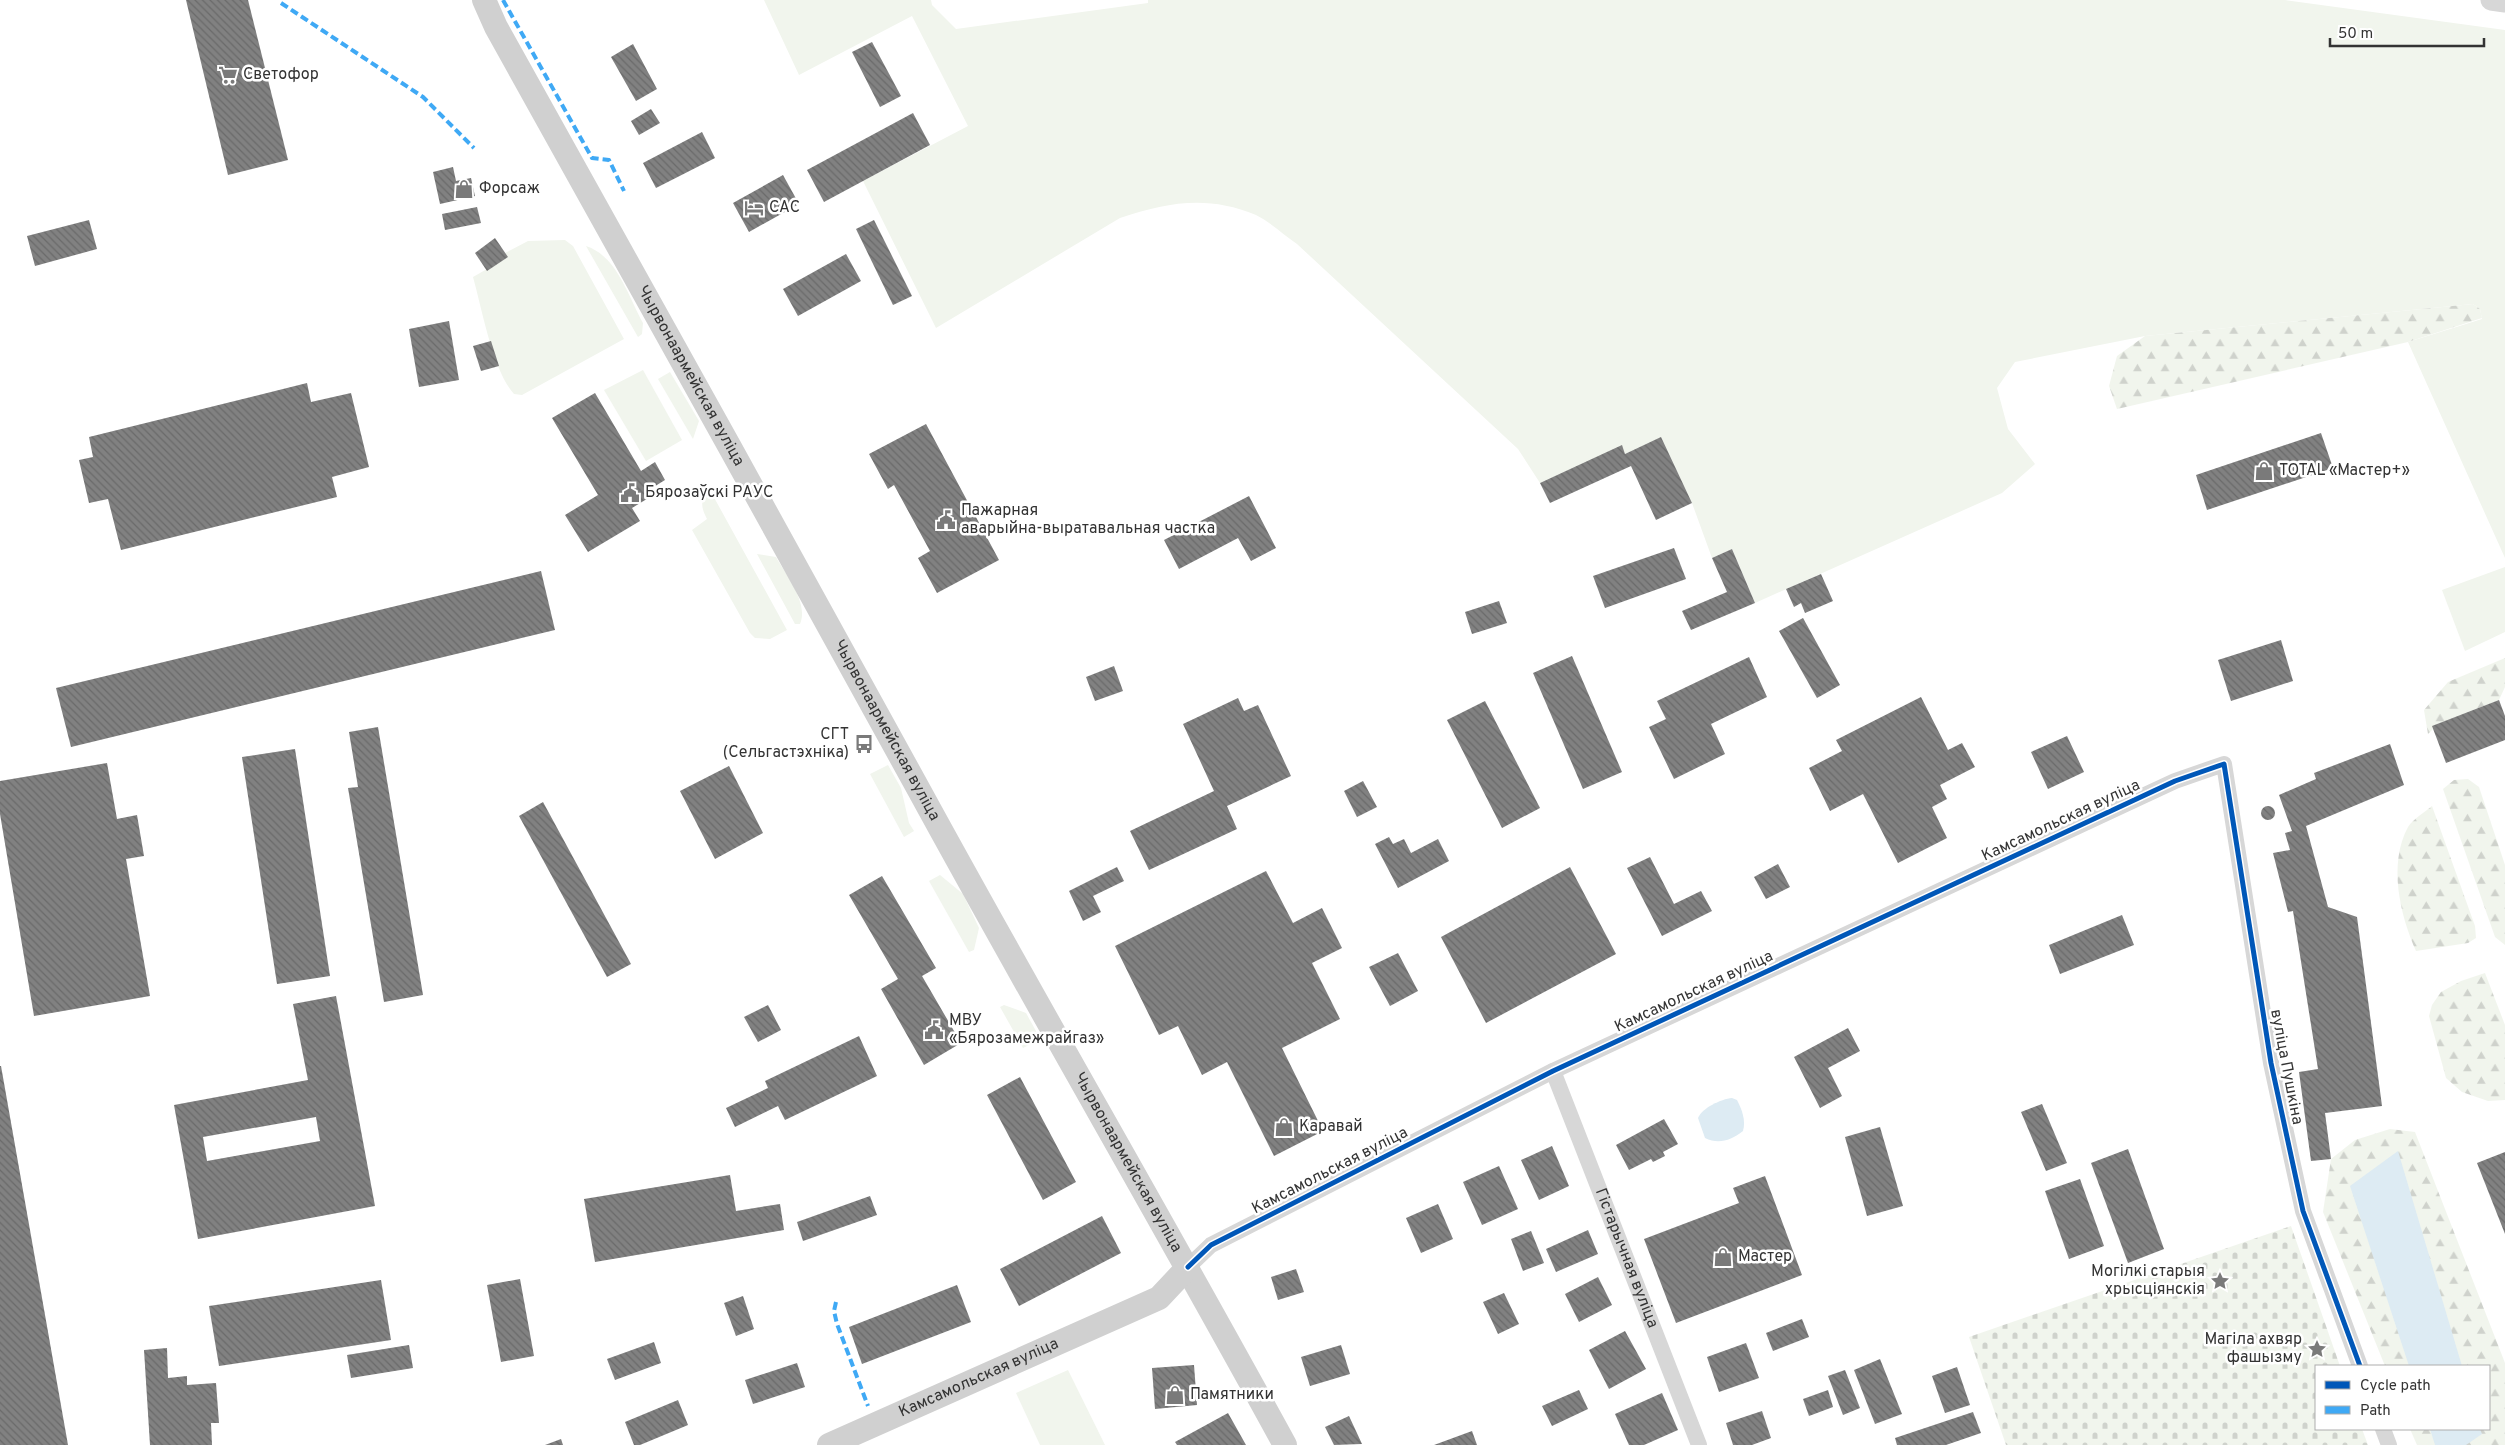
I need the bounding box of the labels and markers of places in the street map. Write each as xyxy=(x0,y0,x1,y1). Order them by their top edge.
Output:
supermarket icon: Светофор xyxy=(217,64,239,86)
place label: Светофор xyxy=(243,65,319,85)
shop icon: Форсаж xyxy=(453,178,475,200)
place label: Форсаж xyxy=(479,179,540,199)
hotel icon: САС xyxy=(743,197,765,219)
place label: САС xyxy=(769,198,800,218)
shop icon: TOTAL «Мастер+» xyxy=(2253,460,2275,482)
place label: TOTAL «Мастер+» xyxy=(2279,461,2410,481)
public building icon: Бярозаўскі РАУС xyxy=(619,482,641,504)
place label: Бярозаўскі РАУС xyxy=(645,483,773,503)
place label: Пажарная аварыйна-выратавальная частка xyxy=(961,501,1215,539)
public building icon: Пажарная аварыйна-выратавальная частка xyxy=(935,509,957,531)
place label: СГТ (Сельгастэхніка) xyxy=(723,725,849,763)
bus stop icon: СГТ (Сельгастэхніка) xyxy=(853,733,875,755)
place label: МВУ «Бярозамежрайгаз» xyxy=(949,1011,1104,1049)
public building icon: МВУ «Бярозамежрайгаз» xyxy=(923,1019,945,1041)
shop icon: Каравай xyxy=(1273,1116,1295,1138)
place label: Каравай xyxy=(1299,1117,1363,1137)
shop icon: Мастер xyxy=(1712,1246,1734,1268)
place label: Мастер xyxy=(1738,1247,1792,1267)
place label: Могілкі старыя хрысціянскія xyxy=(2091,1262,2205,1300)
place icon: Могілкі старыя хрысціянскія xyxy=(2209,1270,2231,1292)
place label: Магіла ахвяр фашызму xyxy=(2205,1330,2302,1368)
place icon: Магіла ахвяр фашызму xyxy=(2306,1338,2328,1360)
shop icon: Памятники xyxy=(1164,1384,1186,1406)
place label: Памятники xyxy=(1190,1385,1274,1405)

